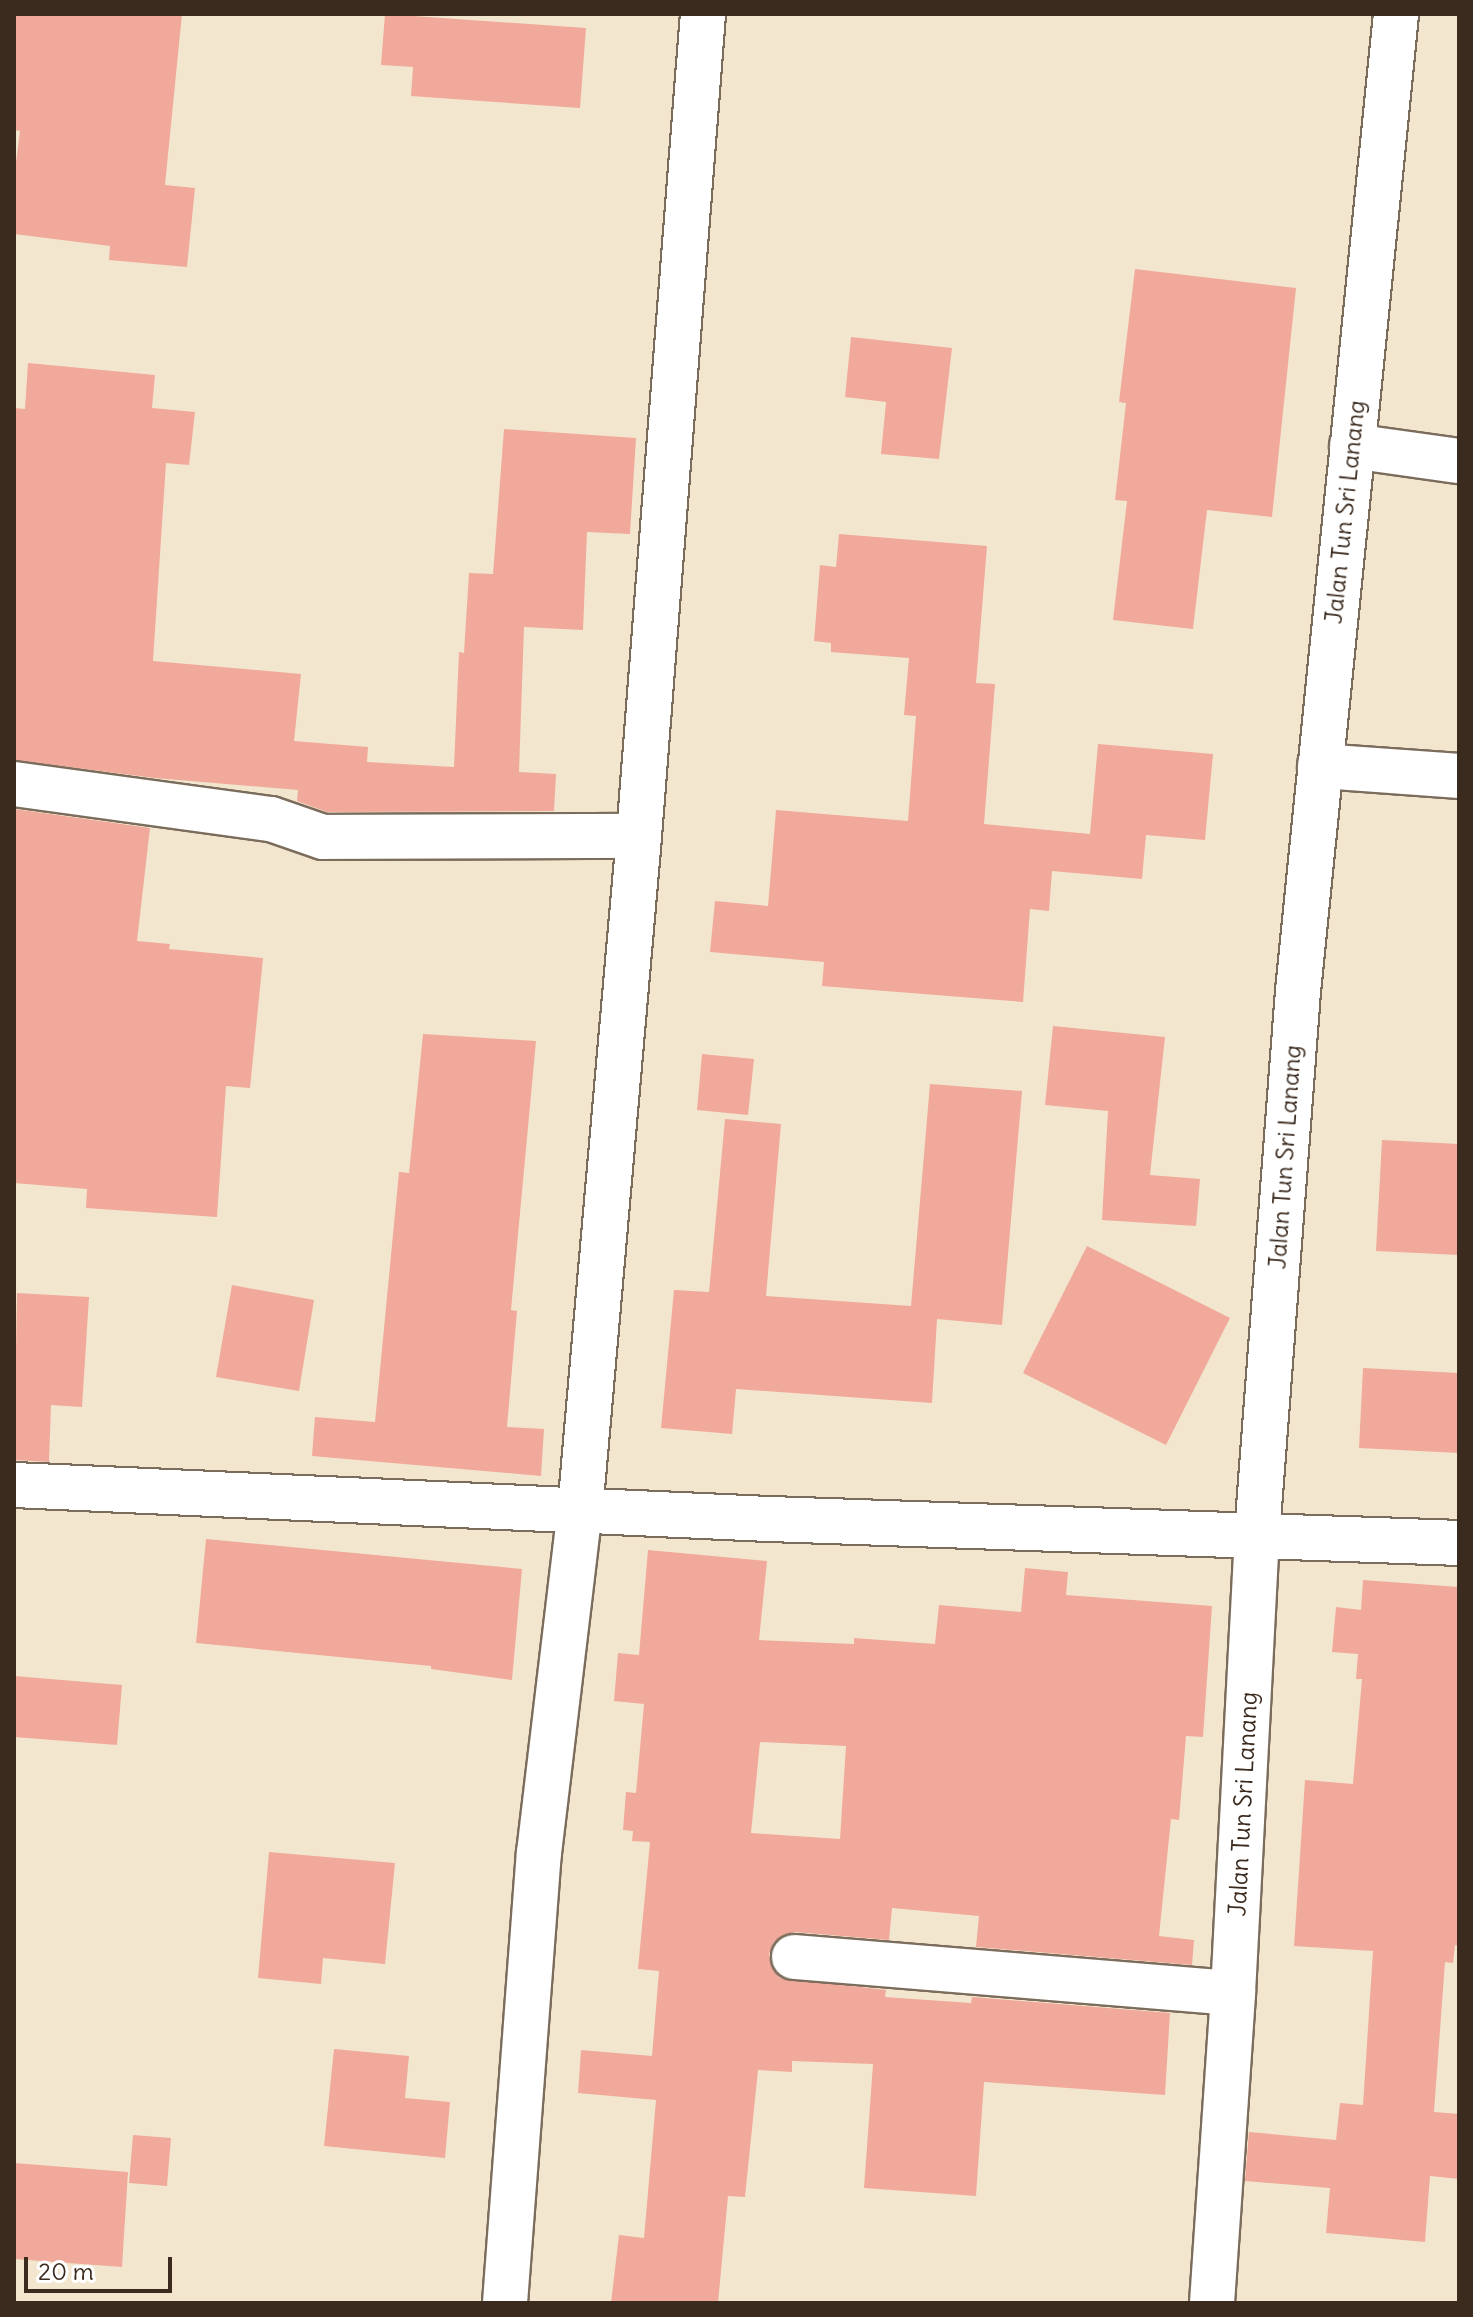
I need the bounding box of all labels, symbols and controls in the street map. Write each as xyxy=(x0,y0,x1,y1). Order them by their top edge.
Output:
street label: Jalan Tun Sri Lanang xyxy=(1319,399,1371,625)
street label: Jalan Tun Sri Lanang xyxy=(1263,1044,1307,1270)
street label: Jalan Tun Sri Lanang xyxy=(1223,1691,1263,1917)
scale bar xyxy=(28,2241,176,2291)
text: 20 m xyxy=(38,2256,94,2286)

